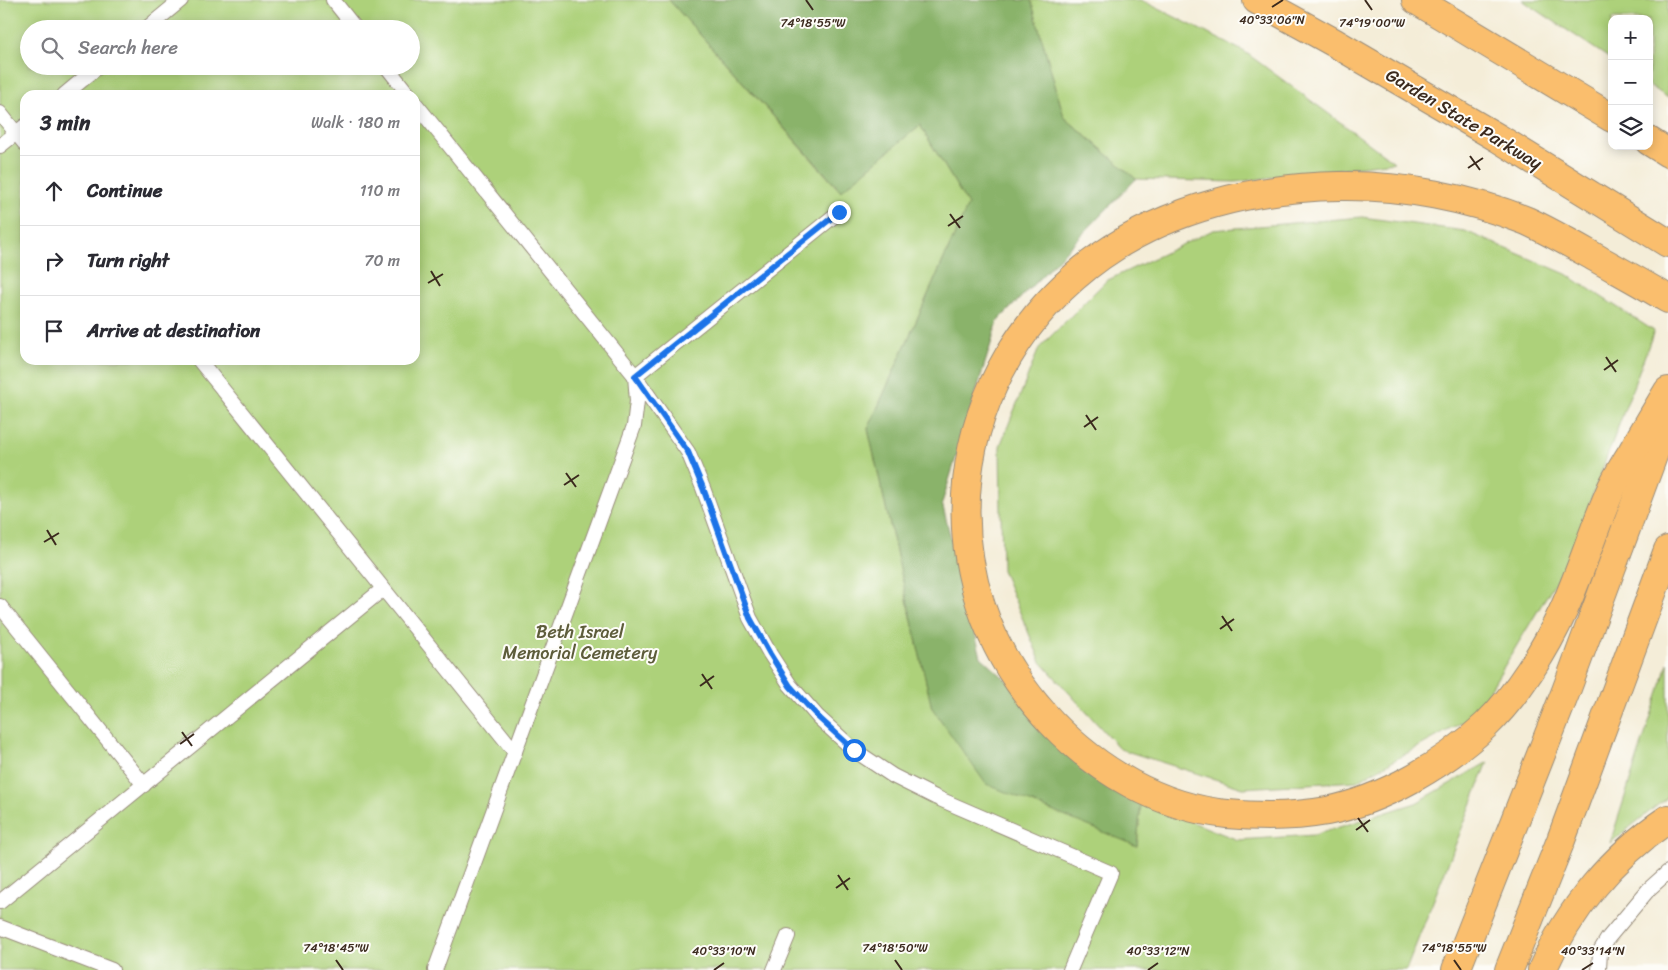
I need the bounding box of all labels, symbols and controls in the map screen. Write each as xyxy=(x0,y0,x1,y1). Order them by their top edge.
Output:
text: 40°33'06"N xyxy=(1239,9,1305,31)
text: 74°18'55"W xyxy=(780,12,846,34)
text: 74°19'00"W xyxy=(1339,12,1406,34)
map controls xyxy=(1608,15,1653,150)
button: + xyxy=(1608,15,1653,60)
search box xyxy=(20,20,420,75)
text: Search here xyxy=(78,31,178,64)
icon: search xyxy=(38,34,66,62)
street label: Garden State Parkway xyxy=(1379,59,1549,179)
button: − xyxy=(1608,60,1653,105)
text: 3 min xyxy=(40,104,90,142)
button: layers xyxy=(1608,105,1653,150)
text: Walk · 180 m xyxy=(311,108,400,137)
text: Continue xyxy=(87,174,163,207)
text: 110 m xyxy=(360,176,400,205)
icon: ahead xyxy=(40,177,68,205)
route end xyxy=(828,201,851,224)
text: Turn right xyxy=(87,244,169,277)
text: 70 m xyxy=(364,246,400,275)
icon: right xyxy=(40,247,68,275)
text: Arrive at destination xyxy=(87,314,260,347)
icon: arrive xyxy=(40,317,68,345)
park label: Beth Israel Memorial Cemetery xyxy=(503,616,658,669)
route start xyxy=(843,739,866,762)
text: 74°18'45"W xyxy=(303,937,369,959)
text: 74°18'50"W xyxy=(862,937,928,959)
text: 74°18'55"W xyxy=(1421,937,1487,959)
text: 40°33'10"N xyxy=(692,940,757,962)
text: 40°33'12"N xyxy=(1126,940,1190,962)
text: 40°33'14"N xyxy=(1561,940,1626,962)

